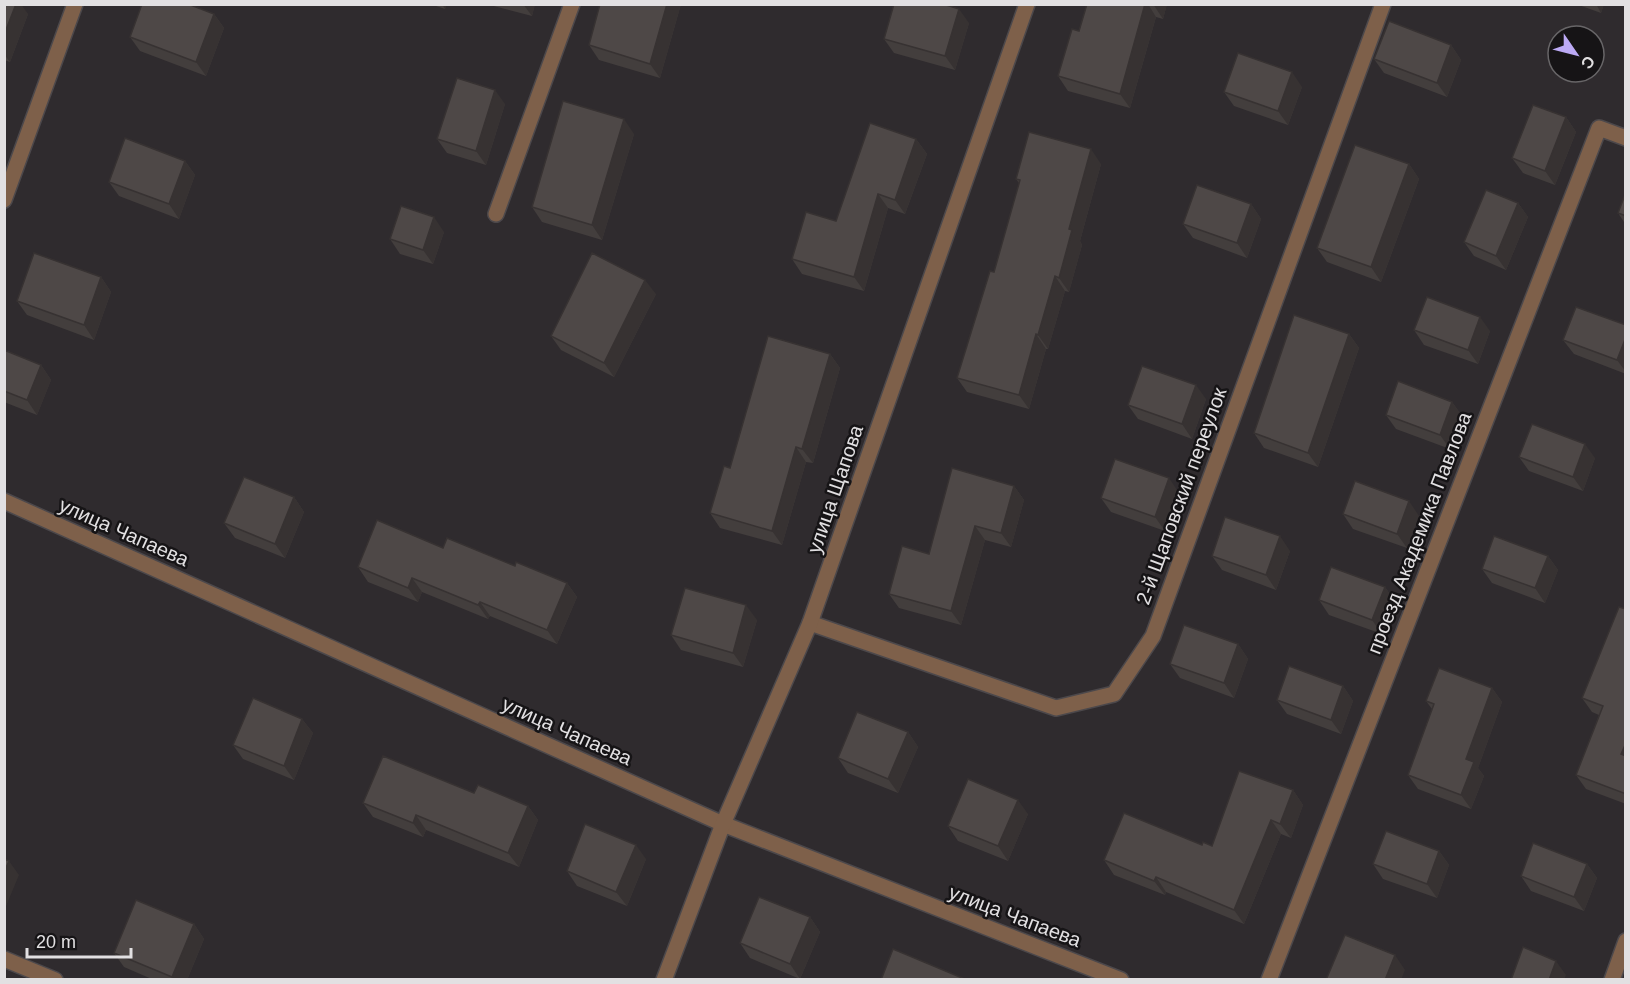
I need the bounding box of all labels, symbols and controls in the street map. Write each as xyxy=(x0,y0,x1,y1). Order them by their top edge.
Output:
north arrow xyxy=(1546,24,1606,84)
text: С xyxy=(1577,53,1598,72)
street label: 2-й Щаповский переулок xyxy=(1132,384,1231,607)
street label: проезд Академика Павлова xyxy=(1363,408,1476,657)
street label: улица Щапова xyxy=(803,421,868,556)
street label: улица Чапаева xyxy=(56,494,193,571)
street label: улица Чапаева xyxy=(499,693,636,770)
street label: улица Чапаева xyxy=(946,881,1085,952)
scale bar xyxy=(27,921,130,959)
text: 20 m xyxy=(36,932,76,952)

